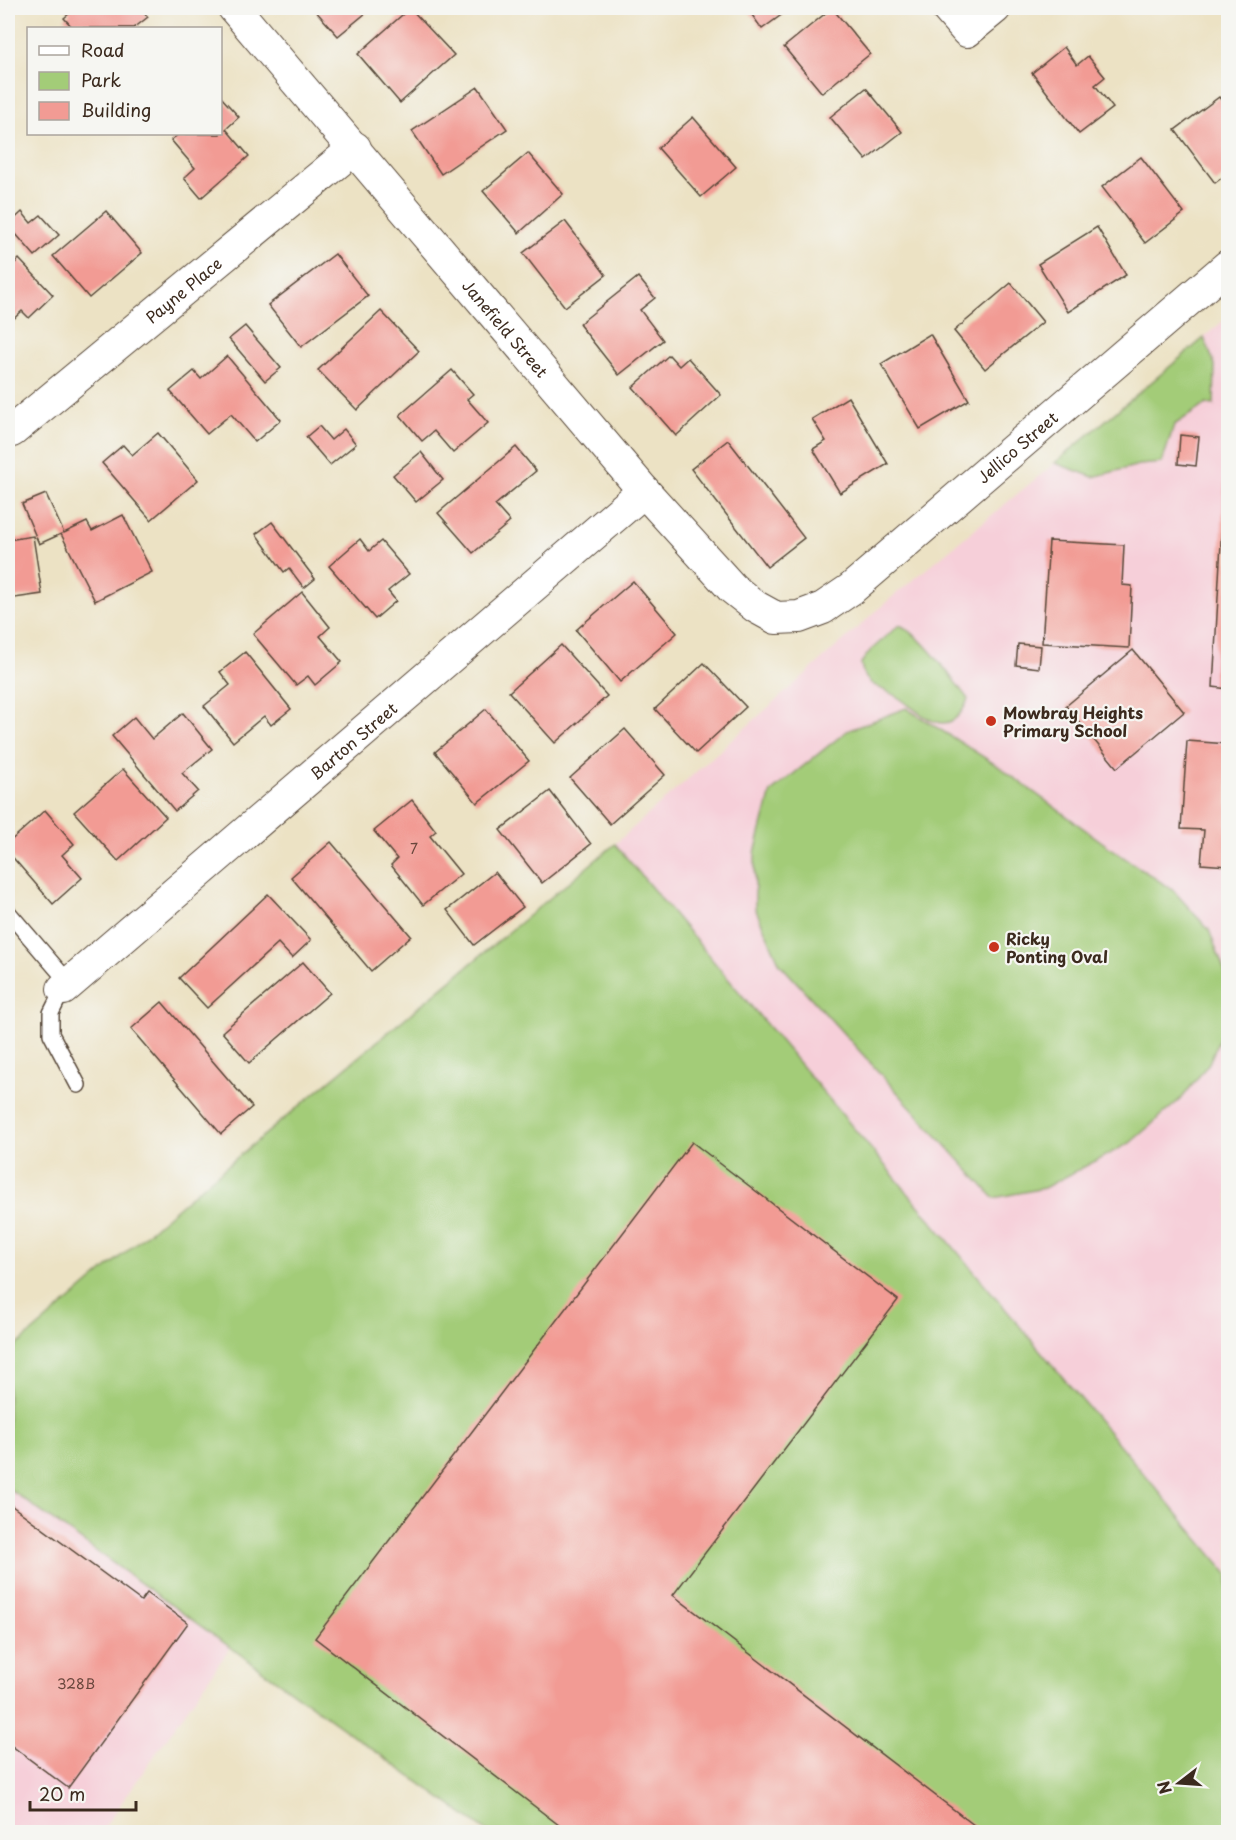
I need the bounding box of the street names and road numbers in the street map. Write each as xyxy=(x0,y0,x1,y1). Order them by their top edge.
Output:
street label: Payne Place xyxy=(140,251,227,328)
street label: Janefield Street xyxy=(457,274,555,383)
street label: Jellico Street xyxy=(971,405,1063,488)
street label: Barton Street xyxy=(304,696,402,785)

